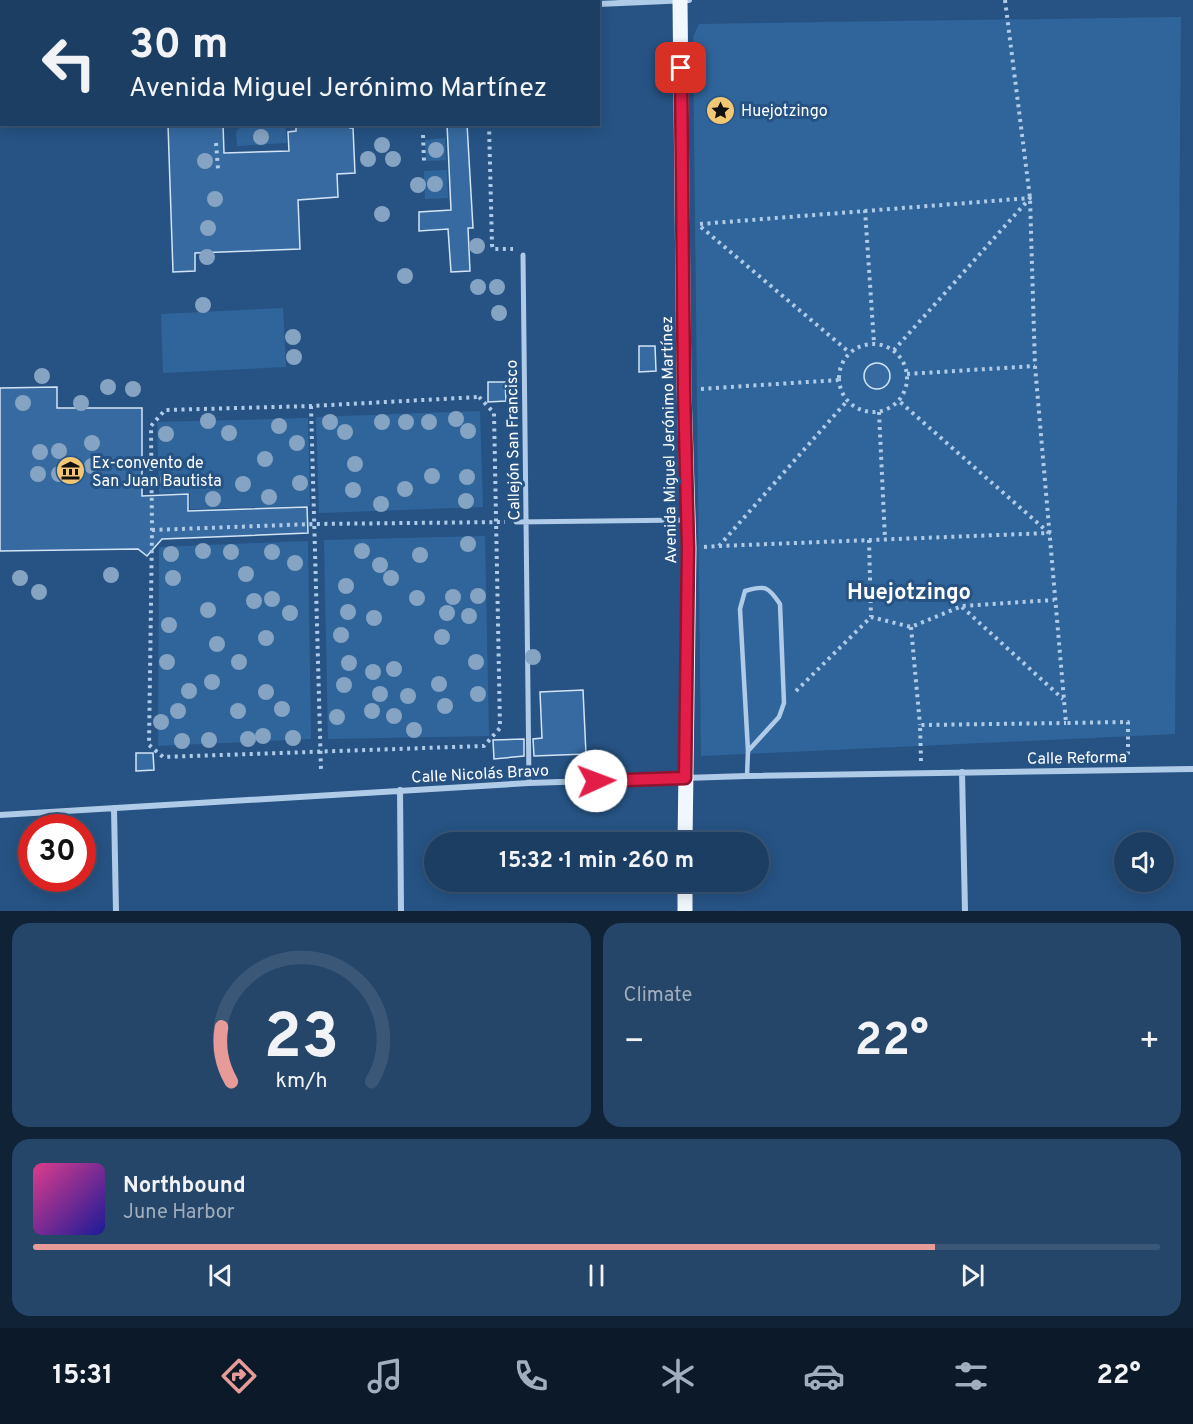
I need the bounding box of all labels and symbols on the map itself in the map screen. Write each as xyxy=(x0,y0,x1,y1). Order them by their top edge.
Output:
pin xyxy=(655,42,706,93)
place icon: Huejotzingo xyxy=(704,94,736,126)
place label: Huejotzingo xyxy=(741,102,828,122)
street label: Avenida Miguel Jerónimo Martínez xyxy=(658,316,682,564)
street label: Callejón San Francisco xyxy=(503,359,525,520)
place label: Ex-convento de San Juan Bautista xyxy=(92,454,222,492)
museum icon: Ex-convento de San Juan Bautista xyxy=(55,455,87,487)
district label: Huejotzingo xyxy=(847,580,971,607)
street label: Calle Reforma xyxy=(1027,748,1127,770)
position arrow xyxy=(564,749,628,813)
street label: Calle Nicolás Bravo xyxy=(411,761,549,789)
speed limit sign: 30 xyxy=(18,814,96,892)

